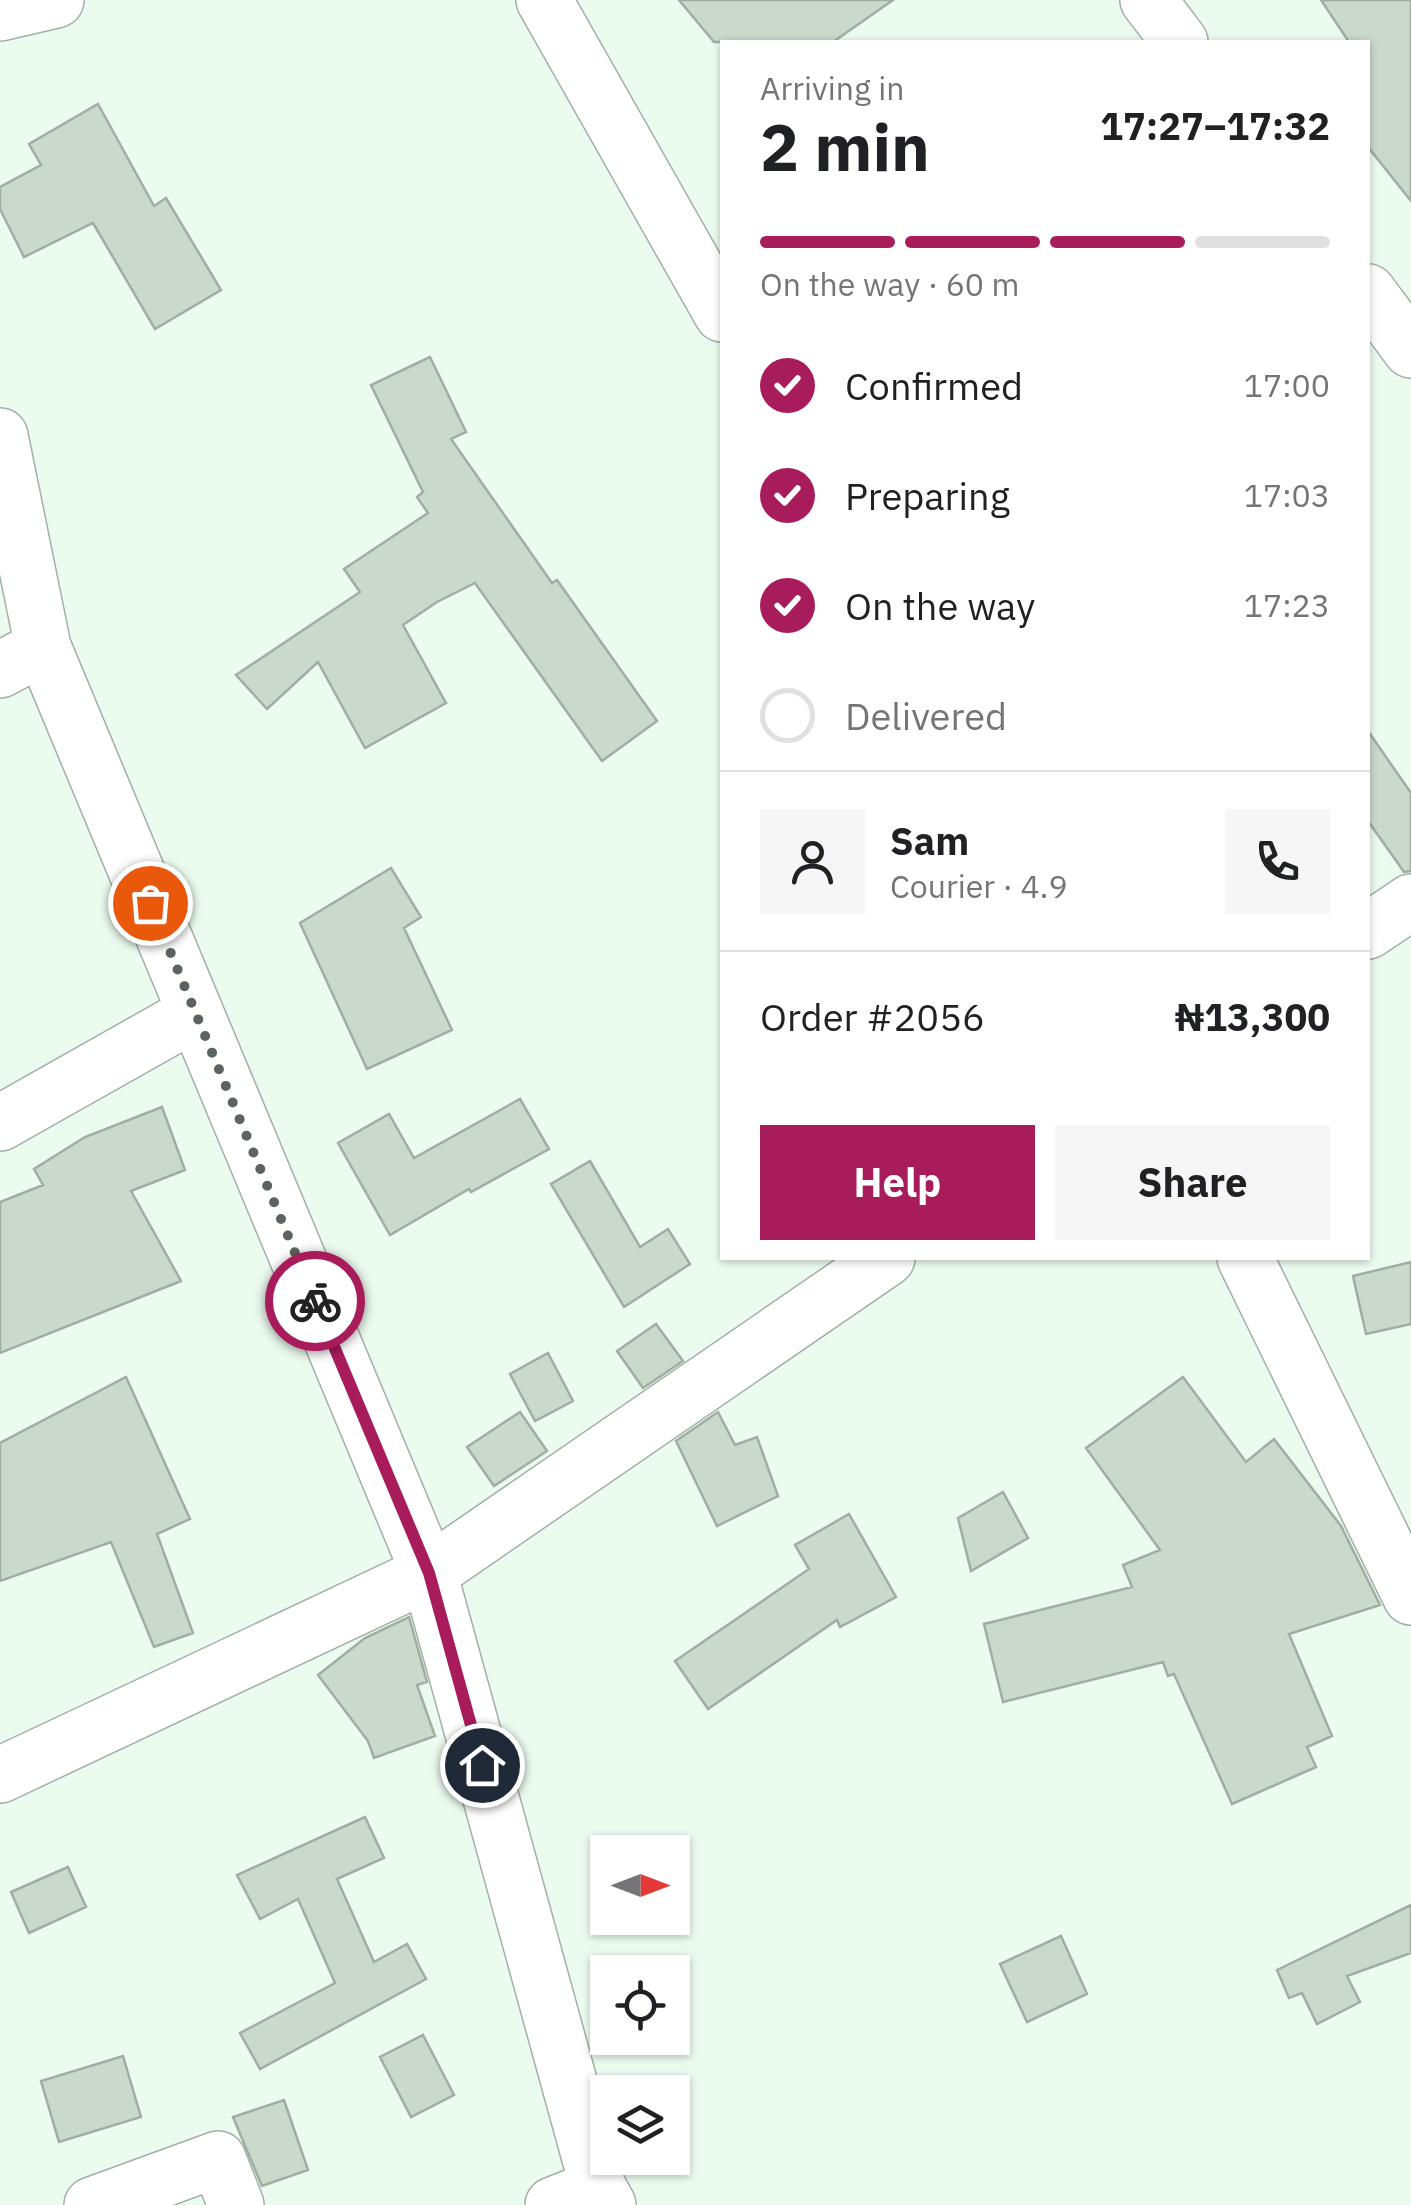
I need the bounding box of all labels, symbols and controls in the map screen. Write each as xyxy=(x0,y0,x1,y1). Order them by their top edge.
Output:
text: Arriving in xyxy=(760,67,905,109)
text: 17:27–17:32 xyxy=(1100,101,1330,150)
text: 2 min xyxy=(760,104,930,189)
text: On the way · 60 m xyxy=(760,263,1020,305)
icon: check xyxy=(760,358,815,413)
text: Confirmed xyxy=(845,361,1023,410)
text: 17:00 xyxy=(1244,364,1330,406)
icon: check xyxy=(760,468,815,523)
text: Preparing xyxy=(845,471,1010,520)
text: 17:03 xyxy=(1244,474,1330,516)
icon: check xyxy=(760,578,815,633)
text: On the way xyxy=(845,581,1035,630)
text: 17:23 xyxy=(1244,584,1330,626)
text: Delivered xyxy=(845,691,1007,740)
button: person xyxy=(760,809,865,914)
button: phone xyxy=(1225,809,1330,914)
text: Sam xyxy=(890,816,969,865)
pin xyxy=(108,861,193,946)
text: Courier · 4.9 xyxy=(890,865,1068,907)
icon: bag xyxy=(123,876,178,931)
text: Order #2056 xyxy=(760,992,985,1041)
text: ₦13,300 xyxy=(1175,992,1330,1041)
button: Help xyxy=(760,1125,1035,1240)
button: Share xyxy=(1055,1125,1330,1240)
courier xyxy=(265,1251,365,1351)
icon: bike xyxy=(288,1274,343,1329)
pin xyxy=(440,1723,525,1808)
icon: home xyxy=(455,1738,510,1793)
north arrow xyxy=(590,1835,690,1935)
map controls xyxy=(590,1835,690,2175)
button: locate xyxy=(590,1955,690,2055)
button: layers xyxy=(590,2075,690,2175)

